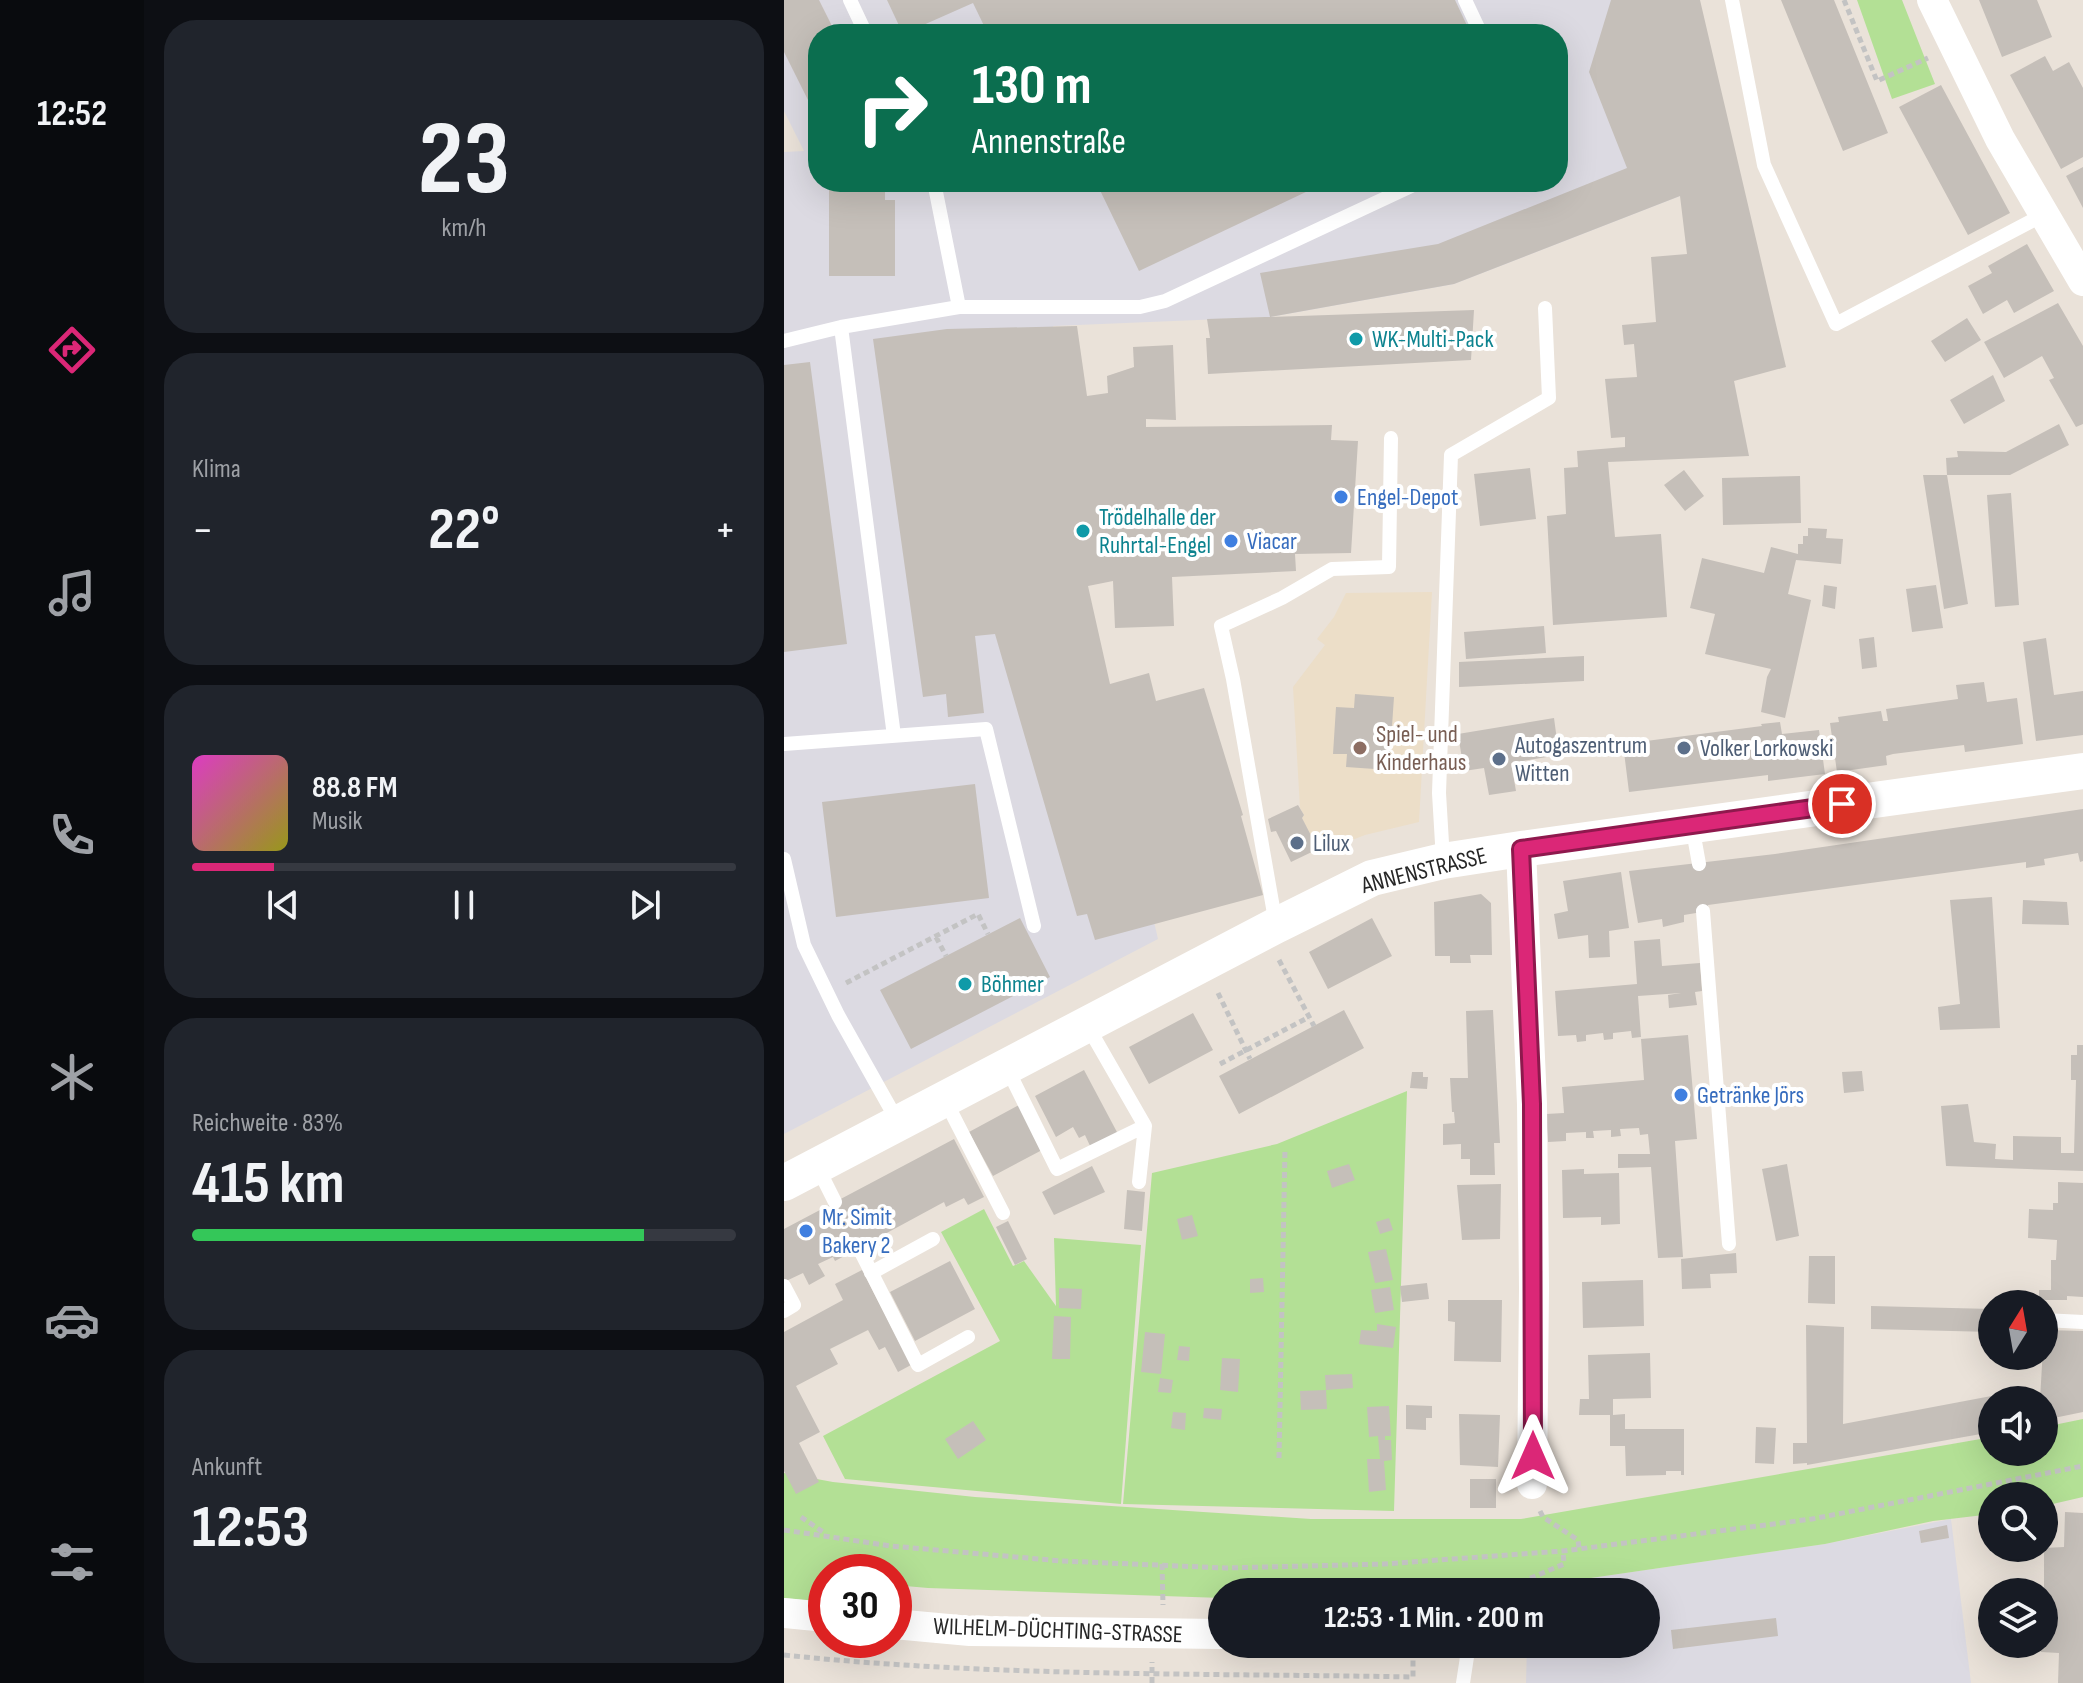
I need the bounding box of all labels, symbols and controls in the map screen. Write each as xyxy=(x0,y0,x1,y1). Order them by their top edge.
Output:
text: 130 m xyxy=(972,53,1092,120)
icon: right xyxy=(840,56,944,160)
text: 12:52 xyxy=(37,93,107,136)
text: 23 xyxy=(418,98,510,223)
text: Annenstraße xyxy=(972,121,1126,164)
text: km/h xyxy=(442,213,486,244)
icon: directions xyxy=(44,322,100,378)
place label: WK-Multi-Pack xyxy=(1372,325,1494,354)
marker: WK-Multi-Pack xyxy=(1347,330,1365,348)
text: Klima xyxy=(192,454,241,485)
place label: Engel-Depot xyxy=(1357,483,1458,512)
marker: Engel-Depot xyxy=(1332,488,1350,506)
text: 22° xyxy=(428,494,500,566)
place label: Trödelhalle der Ruhrtal-Engel xyxy=(1099,503,1216,560)
text: − xyxy=(192,504,214,557)
text: + xyxy=(714,504,736,557)
marker: Trödelhalle der Ruhrtal-Engel xyxy=(1074,522,1092,540)
place label: Viacar xyxy=(1247,527,1297,556)
marker: Viacar xyxy=(1222,532,1240,550)
icon: music xyxy=(44,565,100,621)
place label: Spiel- und Kinderhaus xyxy=(1376,720,1466,777)
place label: Autogaszentrum Witten xyxy=(1514,731,1647,788)
place label: Volker Lorkowski xyxy=(1700,734,1833,763)
marker: Spiel- und Kinderhaus xyxy=(1351,739,1369,757)
marker: Volker Lorkowski xyxy=(1675,739,1693,757)
marker: Autogaszentrum Witten xyxy=(1490,750,1508,768)
text: 88.8 FM xyxy=(312,770,397,806)
pin xyxy=(1808,770,1876,838)
icon: arrive xyxy=(1820,782,1864,826)
text: Musik xyxy=(312,806,362,837)
icon: phone xyxy=(44,807,100,863)
place label: Lilux xyxy=(1313,829,1350,858)
marker: Lilux xyxy=(1288,834,1306,852)
street label: ANNENSTRASSE xyxy=(1358,841,1490,900)
icon: previous xyxy=(261,883,305,927)
icon: pause xyxy=(442,883,486,927)
icon: next xyxy=(623,883,667,927)
place label: Böhmer xyxy=(981,970,1044,999)
marker: Böhmer xyxy=(956,975,974,993)
icon: climate xyxy=(44,1049,100,1105)
place label: Getränke Jörs xyxy=(1697,1081,1804,1110)
marker: Getränke Jörs xyxy=(1672,1086,1690,1104)
text: Reichweite · 83% xyxy=(192,1108,343,1139)
text: 415 km xyxy=(192,1148,344,1220)
place label: Mr. Simit Bakery 2 xyxy=(822,1203,892,1260)
marker: Mr. Simit Bakery 2 xyxy=(797,1222,815,1240)
north arrow xyxy=(1978,1290,2058,1370)
map controls xyxy=(1978,1290,2058,1658)
icon: car xyxy=(44,1292,100,1348)
button: sound xyxy=(1978,1386,2058,1466)
position arrow xyxy=(1491,1414,1575,1498)
text: Ankunft xyxy=(192,1452,262,1483)
button: search xyxy=(1978,1482,2058,1562)
text: 12:53 xyxy=(192,1492,309,1564)
icon: filters xyxy=(44,1534,100,1590)
speed limit sign: 30 xyxy=(808,1554,912,1658)
button: layers xyxy=(1978,1578,2058,1658)
text: 12:53 · 1 Min. · 200 m xyxy=(1324,1600,1544,1636)
street label: WILHELM-DÜCHTING-STRASSE xyxy=(933,1612,1183,1649)

